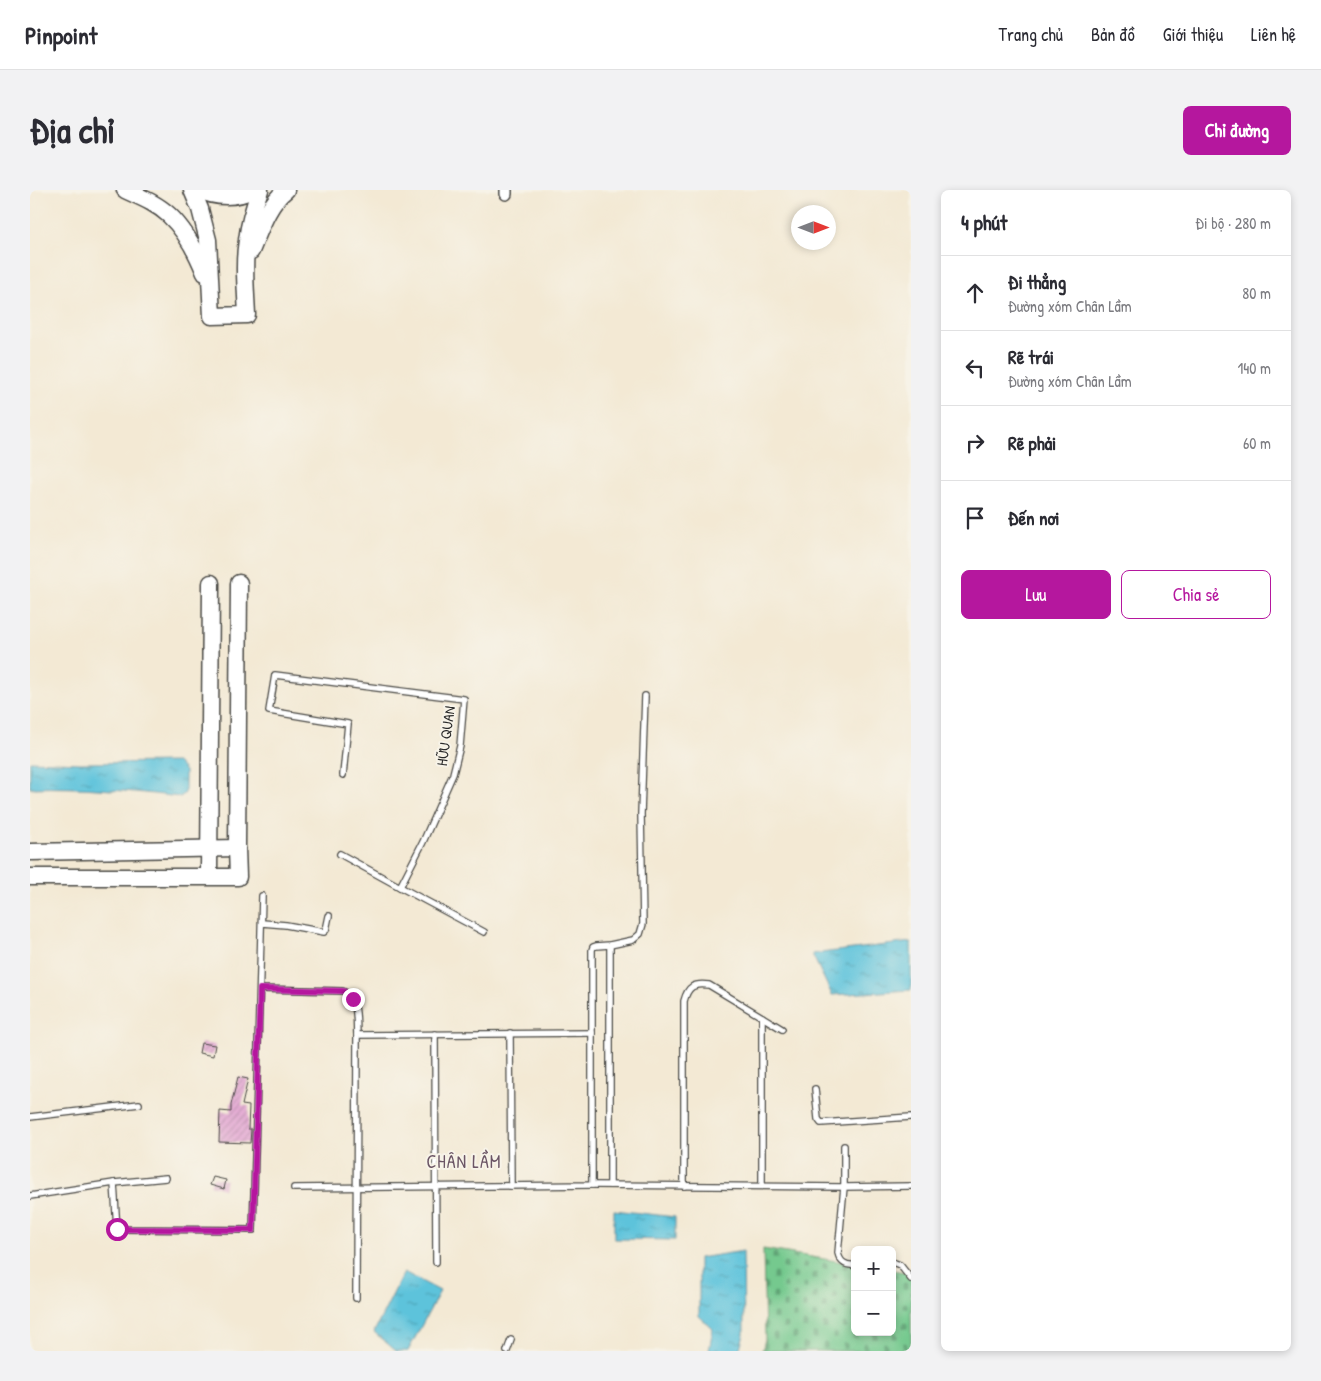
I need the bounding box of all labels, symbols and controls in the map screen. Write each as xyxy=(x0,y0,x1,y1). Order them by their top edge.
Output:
text: Pinpoint xyxy=(25,19,97,51)
text: Trang chủ xyxy=(999,22,1063,47)
text: Bản đồ xyxy=(1091,22,1135,47)
text: Giới thiệu xyxy=(1163,22,1223,47)
text: Liên hệ xyxy=(1251,22,1296,47)
button: Chỉ đường xyxy=(1183,106,1291,155)
text: Địa chỉ xyxy=(30,107,115,154)
north arrow xyxy=(791,205,836,250)
text: 4 phút xyxy=(961,208,1007,237)
text: Đi bộ · 280 m xyxy=(1195,212,1271,234)
text: Đi thẳng xyxy=(1008,269,1066,295)
icon: ahead xyxy=(961,279,989,307)
text: 80 m xyxy=(1242,282,1271,304)
text: Đường xóm Chân Lầm xyxy=(1008,295,1132,317)
text: Rẽ trái xyxy=(1008,344,1054,370)
icon: left xyxy=(961,354,989,382)
text: 140 m xyxy=(1237,357,1271,379)
text: Đường xóm Chân Lầm xyxy=(1008,370,1132,392)
icon: right xyxy=(961,429,989,457)
text: Rẽ phải xyxy=(1008,430,1056,456)
text: 60 m xyxy=(1243,432,1271,454)
icon: arrive xyxy=(961,504,989,532)
text: Đến nơi xyxy=(1008,505,1059,531)
button: Lưu xyxy=(961,570,1111,619)
button: Chia sẻ xyxy=(1121,570,1271,619)
street label: HỮU QUAN xyxy=(431,705,460,767)
route end xyxy=(342,988,365,1011)
district label: CHÂN LẦM xyxy=(427,1149,501,1174)
route start xyxy=(106,1218,129,1241)
map controls xyxy=(851,1246,896,1336)
button: + xyxy=(851,1246,896,1291)
button: − xyxy=(851,1291,896,1336)

